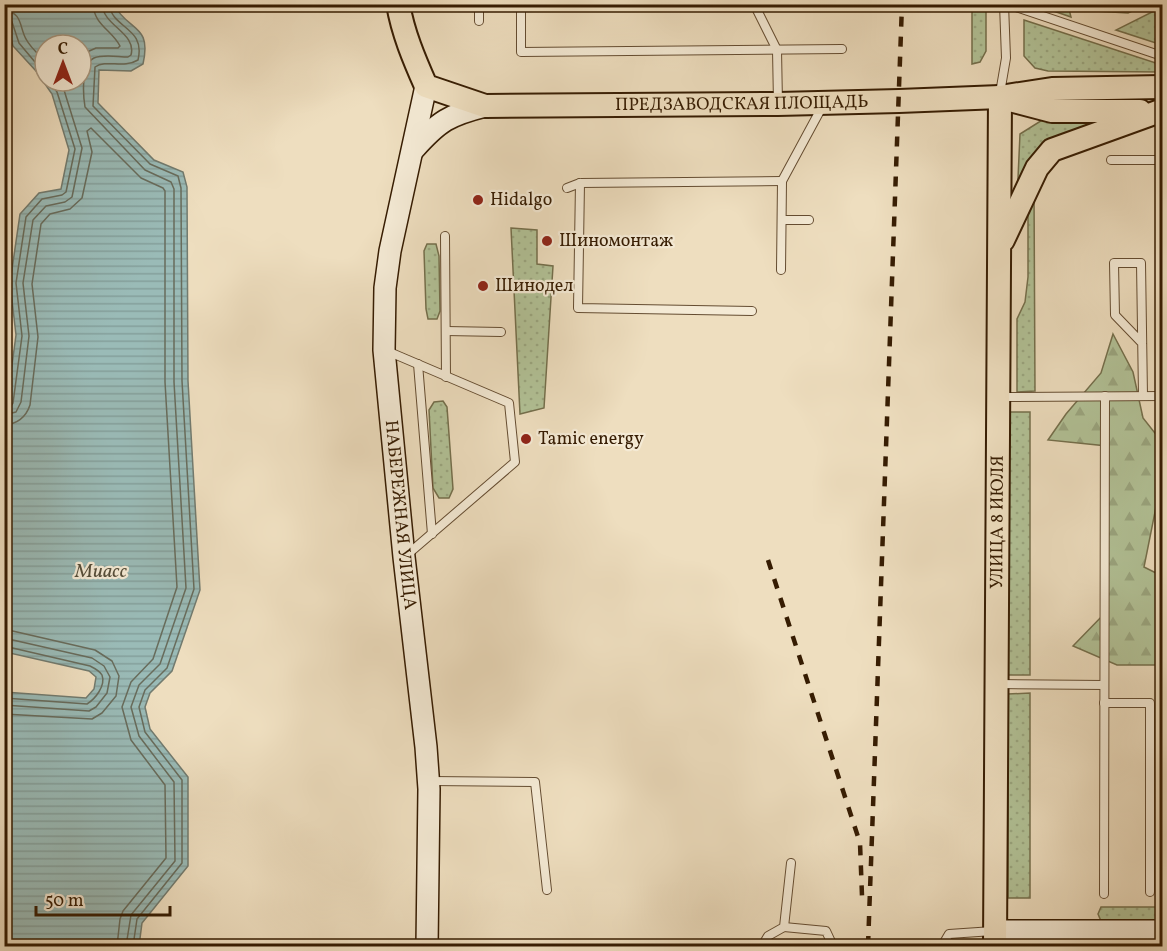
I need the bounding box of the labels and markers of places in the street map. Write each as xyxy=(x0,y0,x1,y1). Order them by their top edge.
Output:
place label: Hidalgo xyxy=(490,188,552,213)
marker: Hidalgo xyxy=(471,193,485,207)
place label: Шиномонтаж xyxy=(559,229,673,254)
marker: Шиномонтаж xyxy=(540,234,554,248)
place label: Шинодел xyxy=(495,274,573,299)
marker: Шинодел xyxy=(476,279,490,293)
place label: Tamic energy xyxy=(538,427,644,452)
marker: Tamic energy xyxy=(519,432,533,446)

